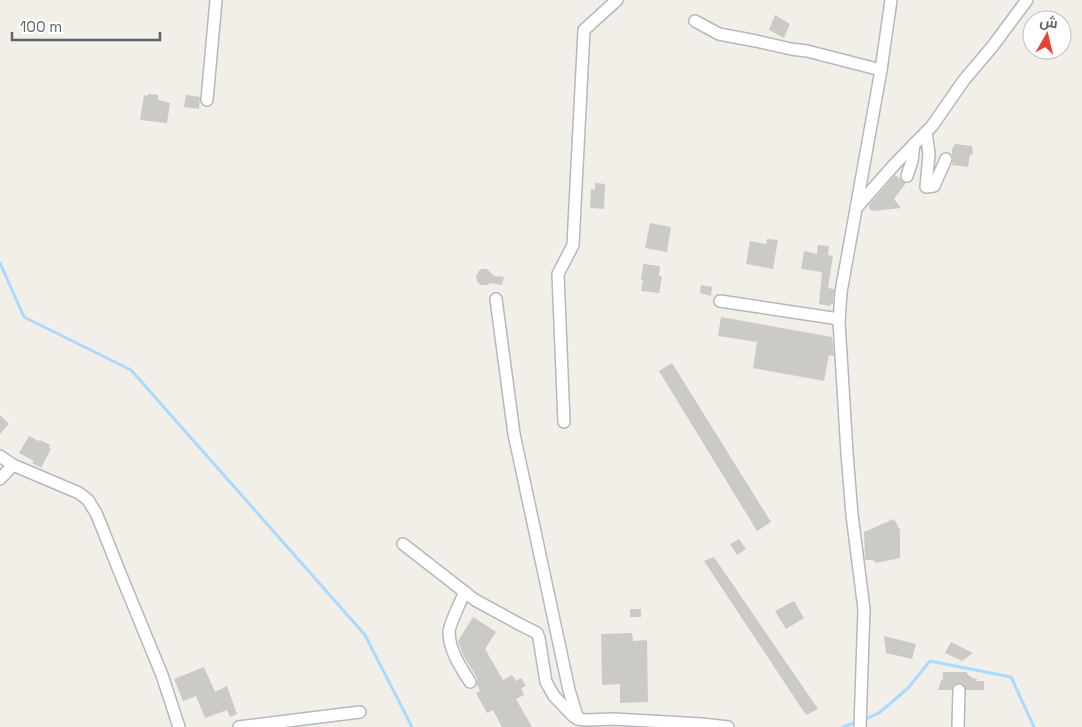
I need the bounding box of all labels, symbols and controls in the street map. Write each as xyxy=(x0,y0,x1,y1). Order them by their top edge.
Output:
scale bar xyxy=(12,10,160,42)
north arrow xyxy=(1022,10,1072,60)
text: ش xyxy=(1039,12,1059,32)
text: 100 m xyxy=(20,17,62,36)

